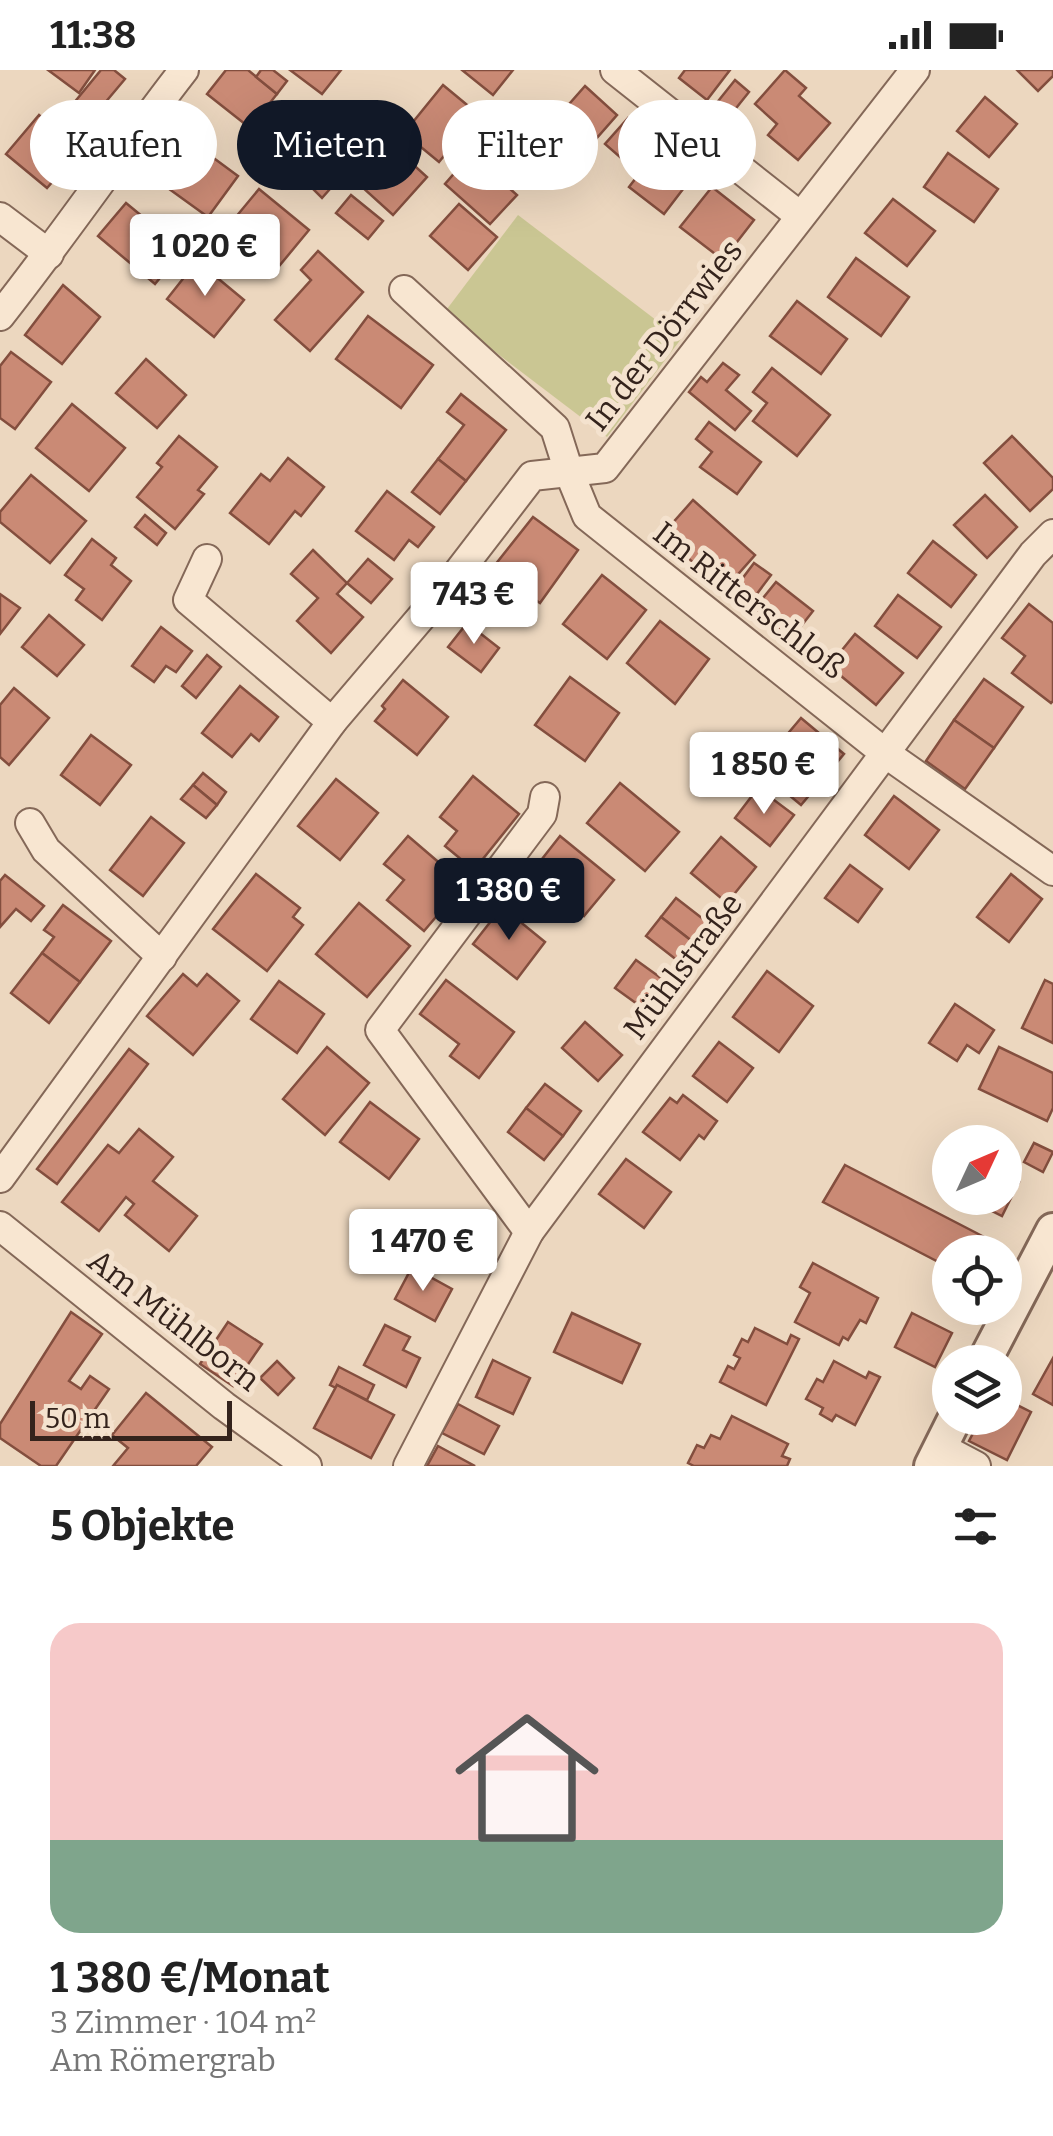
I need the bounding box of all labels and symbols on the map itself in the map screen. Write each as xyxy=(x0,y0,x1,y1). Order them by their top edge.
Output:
pin: 1 020 € xyxy=(113,214,297,299)
street label: In der Dörrwies xyxy=(578,232,750,438)
street label: Im Ritterschloß xyxy=(646,514,852,686)
pin: 743 € xyxy=(404,562,544,647)
pin: 1 850 € xyxy=(672,732,856,817)
pin: 1 380 € xyxy=(417,858,601,943)
street label: Mühlstraße xyxy=(616,885,750,1047)
north arrow xyxy=(932,1125,1022,1215)
pin: 1 470 € xyxy=(331,1209,515,1294)
street label: Am Mühlborn xyxy=(81,1241,267,1399)
scale bar xyxy=(30,1396,232,1440)

